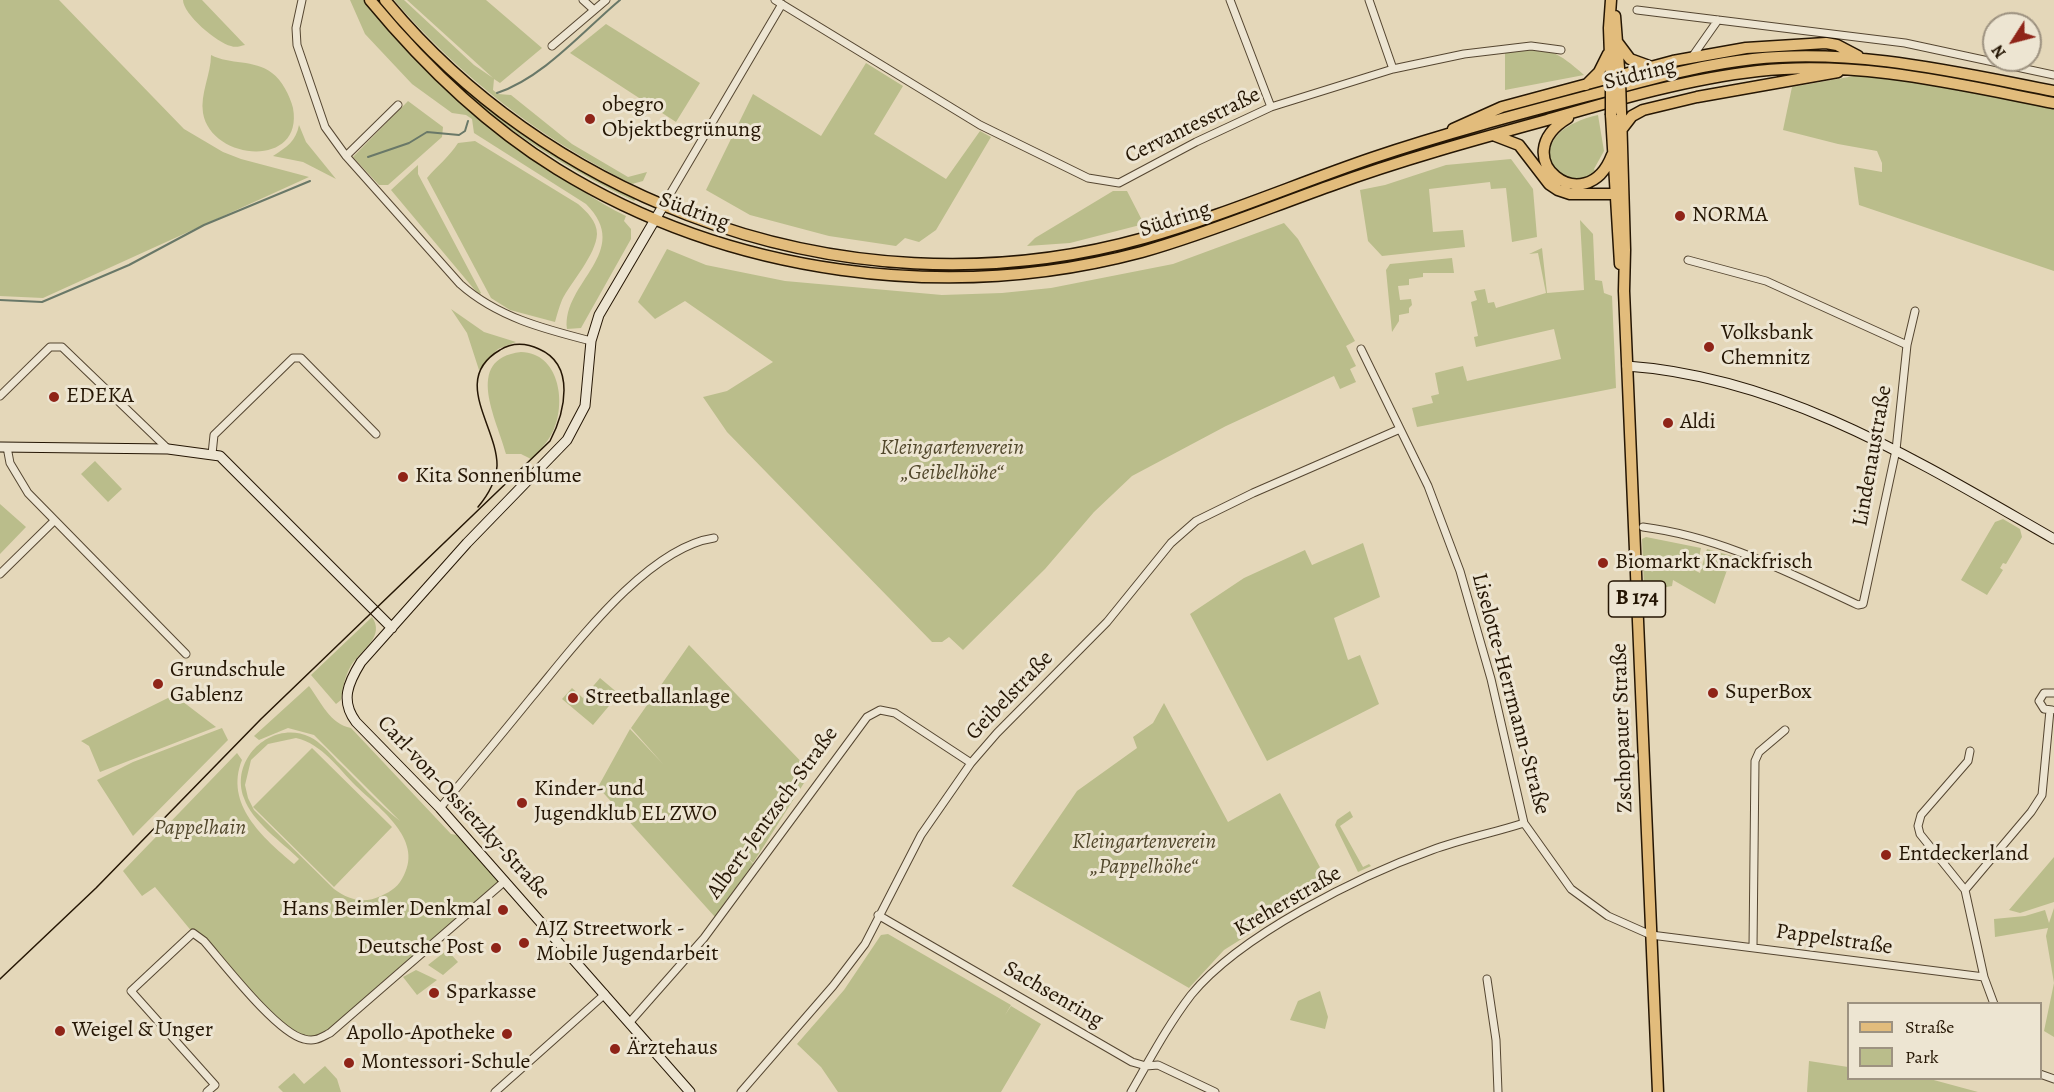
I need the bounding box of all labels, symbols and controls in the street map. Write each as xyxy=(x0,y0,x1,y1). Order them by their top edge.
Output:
north arrow xyxy=(1982,12,2042,72)
text: N xyxy=(1987,40,2011,63)
street label: Südring xyxy=(1601,53,1679,97)
street label: Cervantesstraße xyxy=(1121,82,1265,170)
place label: obegro Objektbegrünung xyxy=(602,93,761,144)
marker: obegro Objektbegrünung xyxy=(583,112,597,126)
street label: Südring xyxy=(655,187,733,237)
street label: Südring xyxy=(1136,196,1214,244)
place label: NORMA xyxy=(1692,203,1768,229)
marker: NORMA xyxy=(1673,209,1687,223)
place label: Volksbank Chemnitz xyxy=(1721,321,1813,372)
marker: Volksbank Chemnitz xyxy=(1702,340,1716,354)
street label: Lindenaustraße xyxy=(1848,383,1898,529)
place label: EDEKA xyxy=(66,384,134,410)
marker: EDEKA xyxy=(47,390,61,404)
place label: Aldi xyxy=(1680,410,1716,436)
marker: Aldi xyxy=(1661,416,1675,430)
park label: Kleingartenverein „Geibelhöhe“ xyxy=(880,436,1024,488)
place label: Kita Sonnenblume xyxy=(415,464,582,490)
marker: Kita Sonnenblume xyxy=(396,470,410,484)
place label: Biomarkt Knackfrisch xyxy=(1615,550,1813,576)
marker: Biomarkt Knackfrisch xyxy=(1596,556,1610,570)
street label: Liselotte-Herrmann-Straße xyxy=(1465,571,1555,817)
road number: B 174 xyxy=(1608,581,1666,617)
street label: Zschopauer Straße xyxy=(1607,643,1639,813)
street label: Geibelstraße xyxy=(961,646,1059,746)
place label: Grundschule Gablenz xyxy=(170,658,285,710)
marker: Grundschule Gablenz xyxy=(151,677,165,691)
place label: SuperBox xyxy=(1725,680,1812,706)
place label: Streetballanlage xyxy=(585,685,730,711)
marker: SuperBox xyxy=(1706,686,1720,700)
marker: Streetballanlage xyxy=(566,691,580,705)
street label: Carl-von-Ossietzky-Straße xyxy=(371,711,555,905)
street label: Albert-Jentzsch-Straße xyxy=(702,722,844,904)
place label: Kinder- und Jugendklub EL ZWO xyxy=(534,777,717,828)
marker: Kinder- und Jugendklub EL ZWO xyxy=(515,796,529,810)
park label: Pappelhain xyxy=(154,816,246,842)
park label: Kleingartenverein „Pappelhöhe“ xyxy=(1072,830,1216,882)
place label: Entdeckerland xyxy=(1898,842,2029,868)
marker: Entdeckerland xyxy=(1879,848,1893,862)
street label: Kreherstraße xyxy=(1230,861,1346,943)
place label: Hans Beimler Denkmal xyxy=(282,897,491,923)
marker: Hans Beimler Denkmal xyxy=(496,903,510,917)
place label: AJZ Streetwork - Mobile Jugendarbeit xyxy=(536,917,718,968)
street label: Pappelstraße xyxy=(1774,919,1894,961)
place label: Deutsche Post xyxy=(357,935,484,961)
marker: AJZ Streetwork - Mobile Jugendarbeit xyxy=(517,936,531,950)
marker: Deutsche Post xyxy=(489,941,503,955)
street label: Sachsenring xyxy=(998,956,1108,1034)
place label: Sparkasse xyxy=(446,980,536,1006)
marker: Sparkasse xyxy=(427,986,441,1000)
legend xyxy=(1847,1002,2042,1080)
text: Straße xyxy=(1905,1015,1954,1039)
place label: Weigel & Unger xyxy=(72,1018,213,1044)
place label: Apollo-Apotheke xyxy=(347,1021,495,1047)
marker: Weigel & Unger xyxy=(53,1024,67,1038)
marker: Apollo-Apotheke xyxy=(500,1027,514,1041)
place label: Ärztehaus xyxy=(627,1036,718,1062)
marker: Ärztehaus xyxy=(608,1042,622,1056)
text: Park xyxy=(1905,1045,1939,1069)
place label: Montessori-Schule xyxy=(361,1050,530,1076)
marker: Montessori-Schule xyxy=(342,1056,356,1070)

